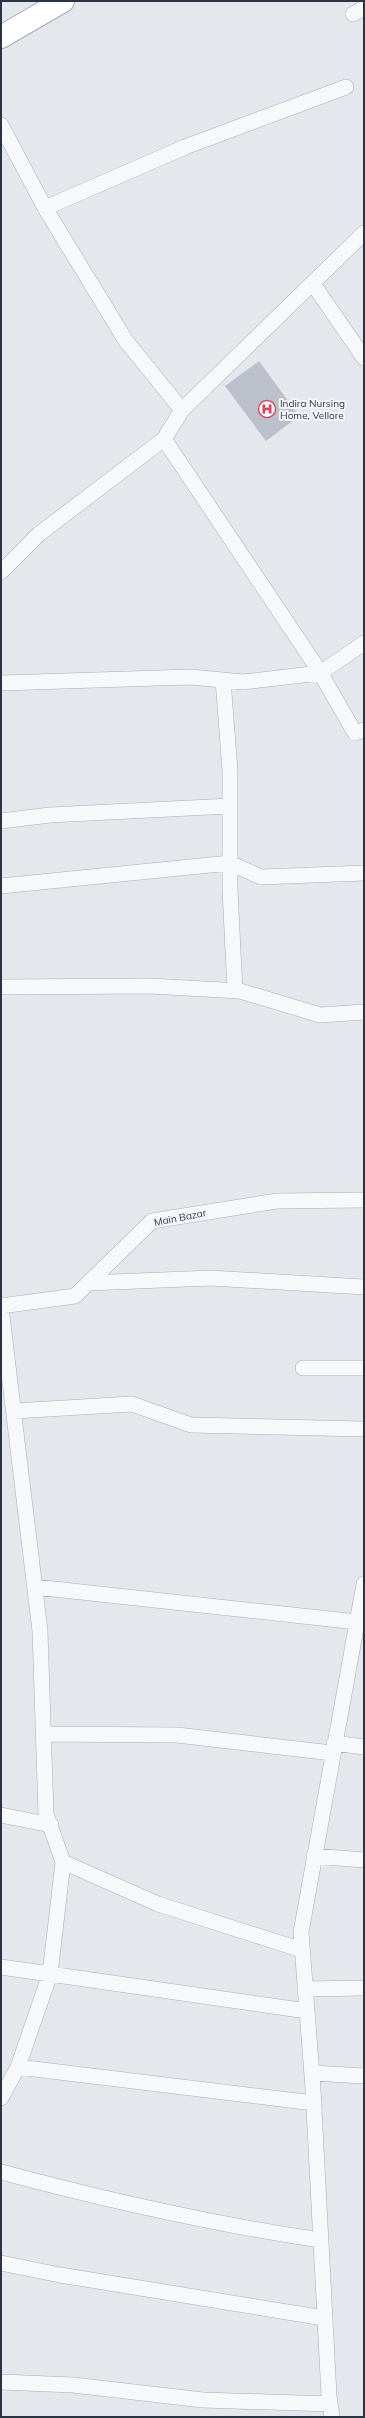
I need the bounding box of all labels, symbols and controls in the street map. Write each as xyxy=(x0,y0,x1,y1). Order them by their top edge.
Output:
place label: Indira Nursing Home, Vellore xyxy=(280,397,345,422)
hospital icon: Indira Nursing Home, Vellore xyxy=(257,399,277,419)
street label: Main Bazar xyxy=(153,1206,208,1229)

